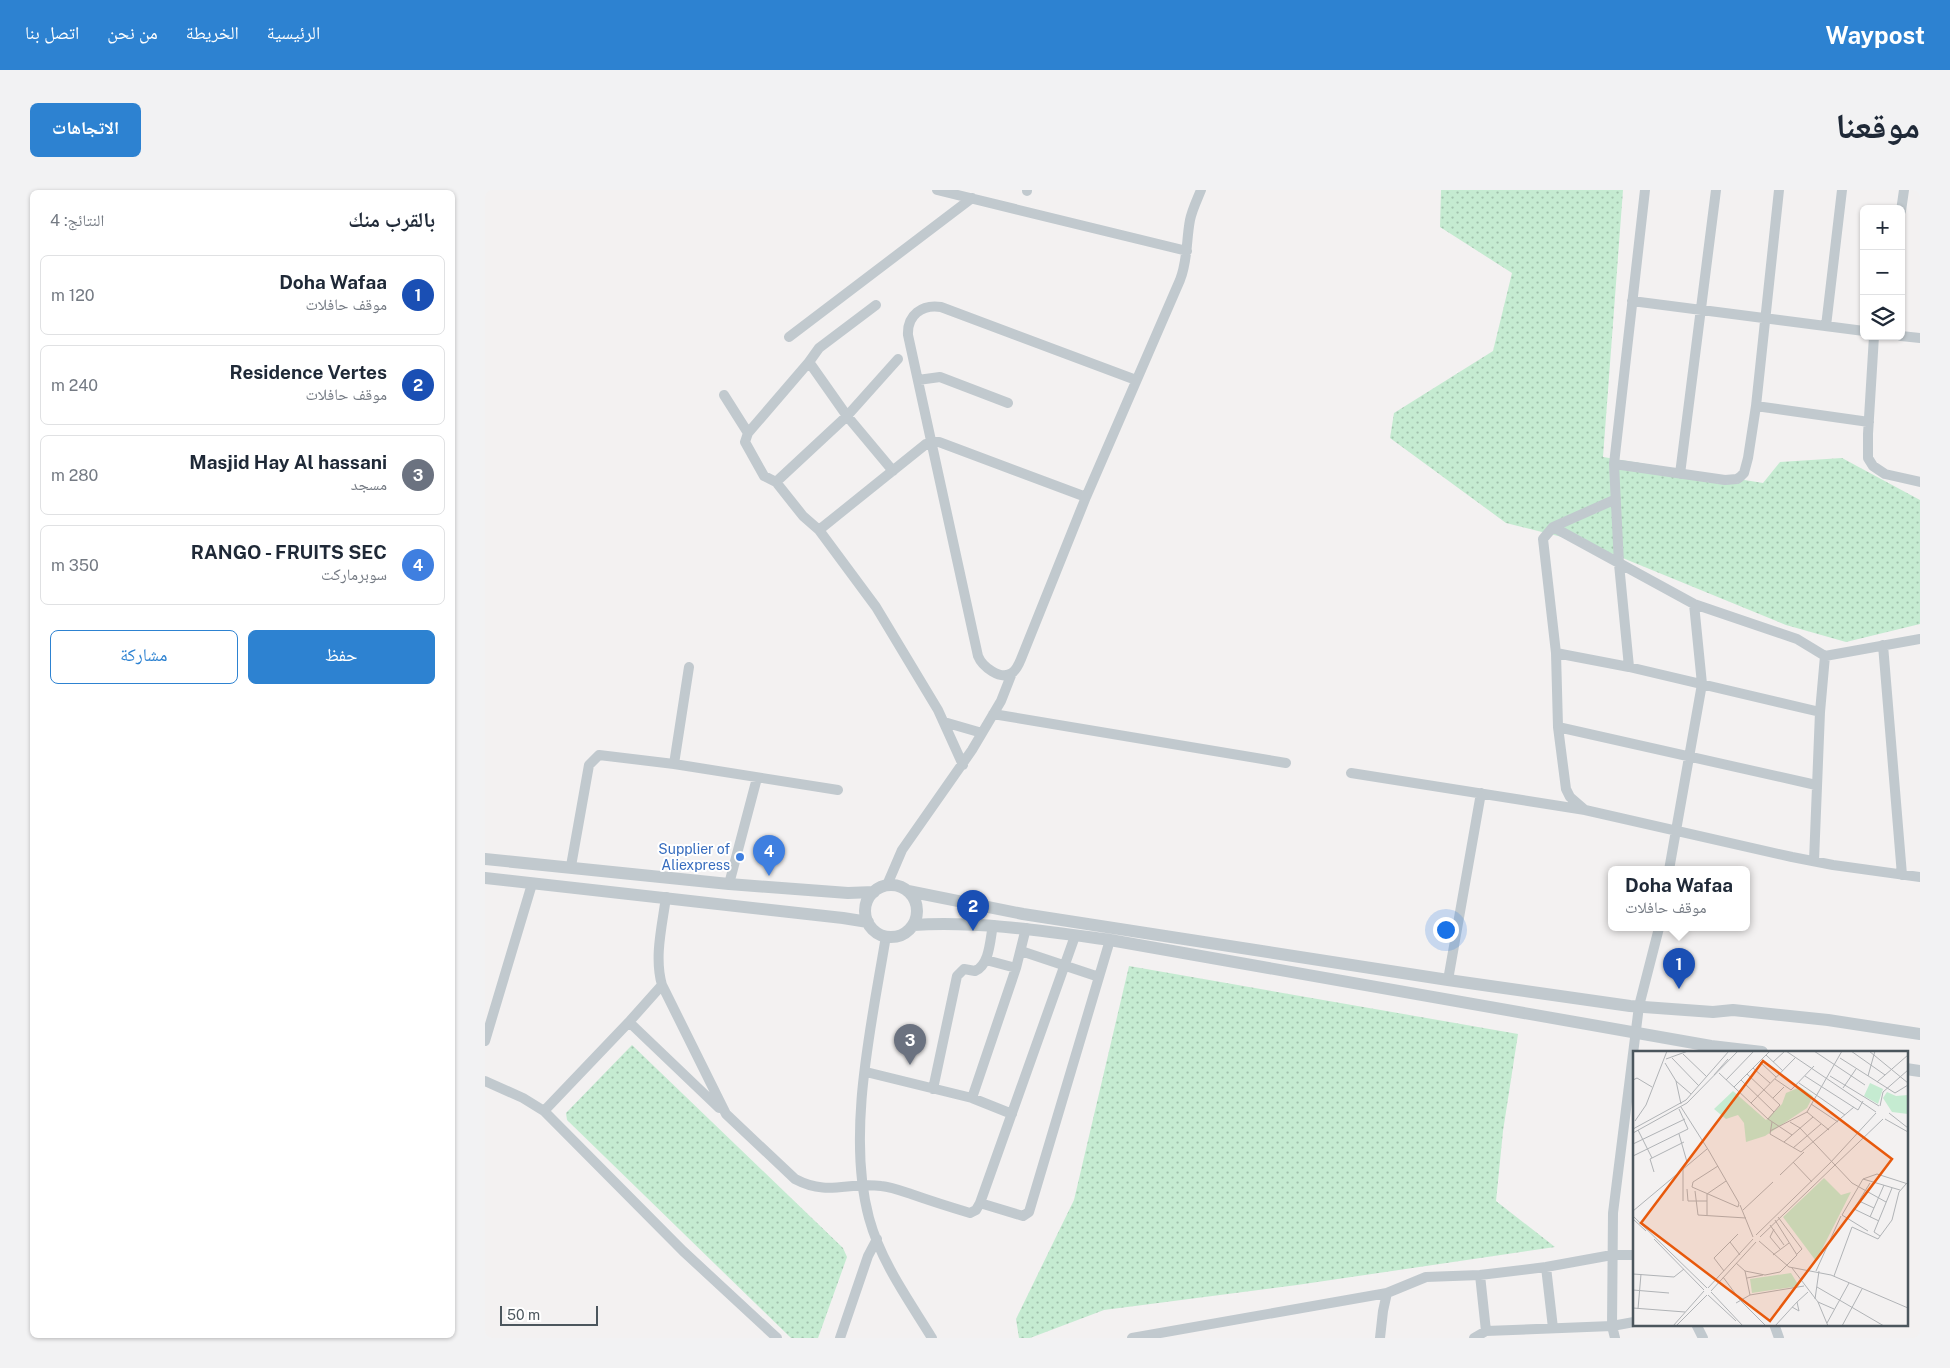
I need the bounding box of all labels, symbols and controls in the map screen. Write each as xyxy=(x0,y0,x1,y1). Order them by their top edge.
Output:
text: Waypost xyxy=(1825,21,1925,49)
text: اتصل بنا xyxy=(25,22,79,43)
text: من نحن xyxy=(107,22,158,43)
text: الخريطة xyxy=(186,22,239,43)
text: الرئيسية xyxy=(267,22,320,43)
button: الاتجاهات xyxy=(30,103,141,157)
text: موقعنا xyxy=(1835,105,1920,146)
map controls xyxy=(1860,205,1905,340)
button: + xyxy=(1860,205,1905,250)
text: بالقرب منك xyxy=(348,207,435,232)
text: النتائج: 4 xyxy=(50,211,104,230)
button: − xyxy=(1860,250,1905,295)
text: Doha Wafaa xyxy=(279,271,387,293)
text: 120 m xyxy=(51,286,95,305)
text: 1 xyxy=(415,286,421,305)
text: موقف حافلات xyxy=(305,295,387,314)
button: layers xyxy=(1860,295,1905,340)
text: Residence Vertes xyxy=(230,361,387,383)
text: 240 m xyxy=(51,376,98,395)
text: 2 xyxy=(413,376,423,395)
text: موقف حافلات xyxy=(305,385,387,404)
text: Masjid Hay Al hassani xyxy=(189,451,387,473)
text: 280 m xyxy=(51,466,98,485)
text: 3 xyxy=(413,466,423,485)
text: مسجد xyxy=(351,475,387,494)
text: RANGO - FRUITS SEC xyxy=(191,541,387,563)
text: 350 m xyxy=(51,556,99,575)
text: 4 xyxy=(413,556,423,575)
text: سوبرماركت xyxy=(321,565,387,584)
button: مشاركة xyxy=(50,630,238,684)
button: حفظ xyxy=(248,630,435,684)
pin: 4 xyxy=(753,835,785,876)
place label: Supplier of Aliexpress xyxy=(658,841,730,873)
marker: Supplier of Aliexpress xyxy=(734,851,746,863)
popup xyxy=(1608,866,1750,931)
text: Doha Wafaa xyxy=(1625,874,1733,896)
pin: 2 xyxy=(957,890,989,931)
text: موقف حافلات xyxy=(1625,898,1707,917)
your location xyxy=(1433,917,1459,943)
pin: 1 xyxy=(1663,948,1695,989)
pin: 3 xyxy=(894,1024,926,1065)
inset map xyxy=(1633,1051,1907,1326)
scale bar xyxy=(500,1303,597,1326)
text: 50 m xyxy=(507,1307,540,1323)

